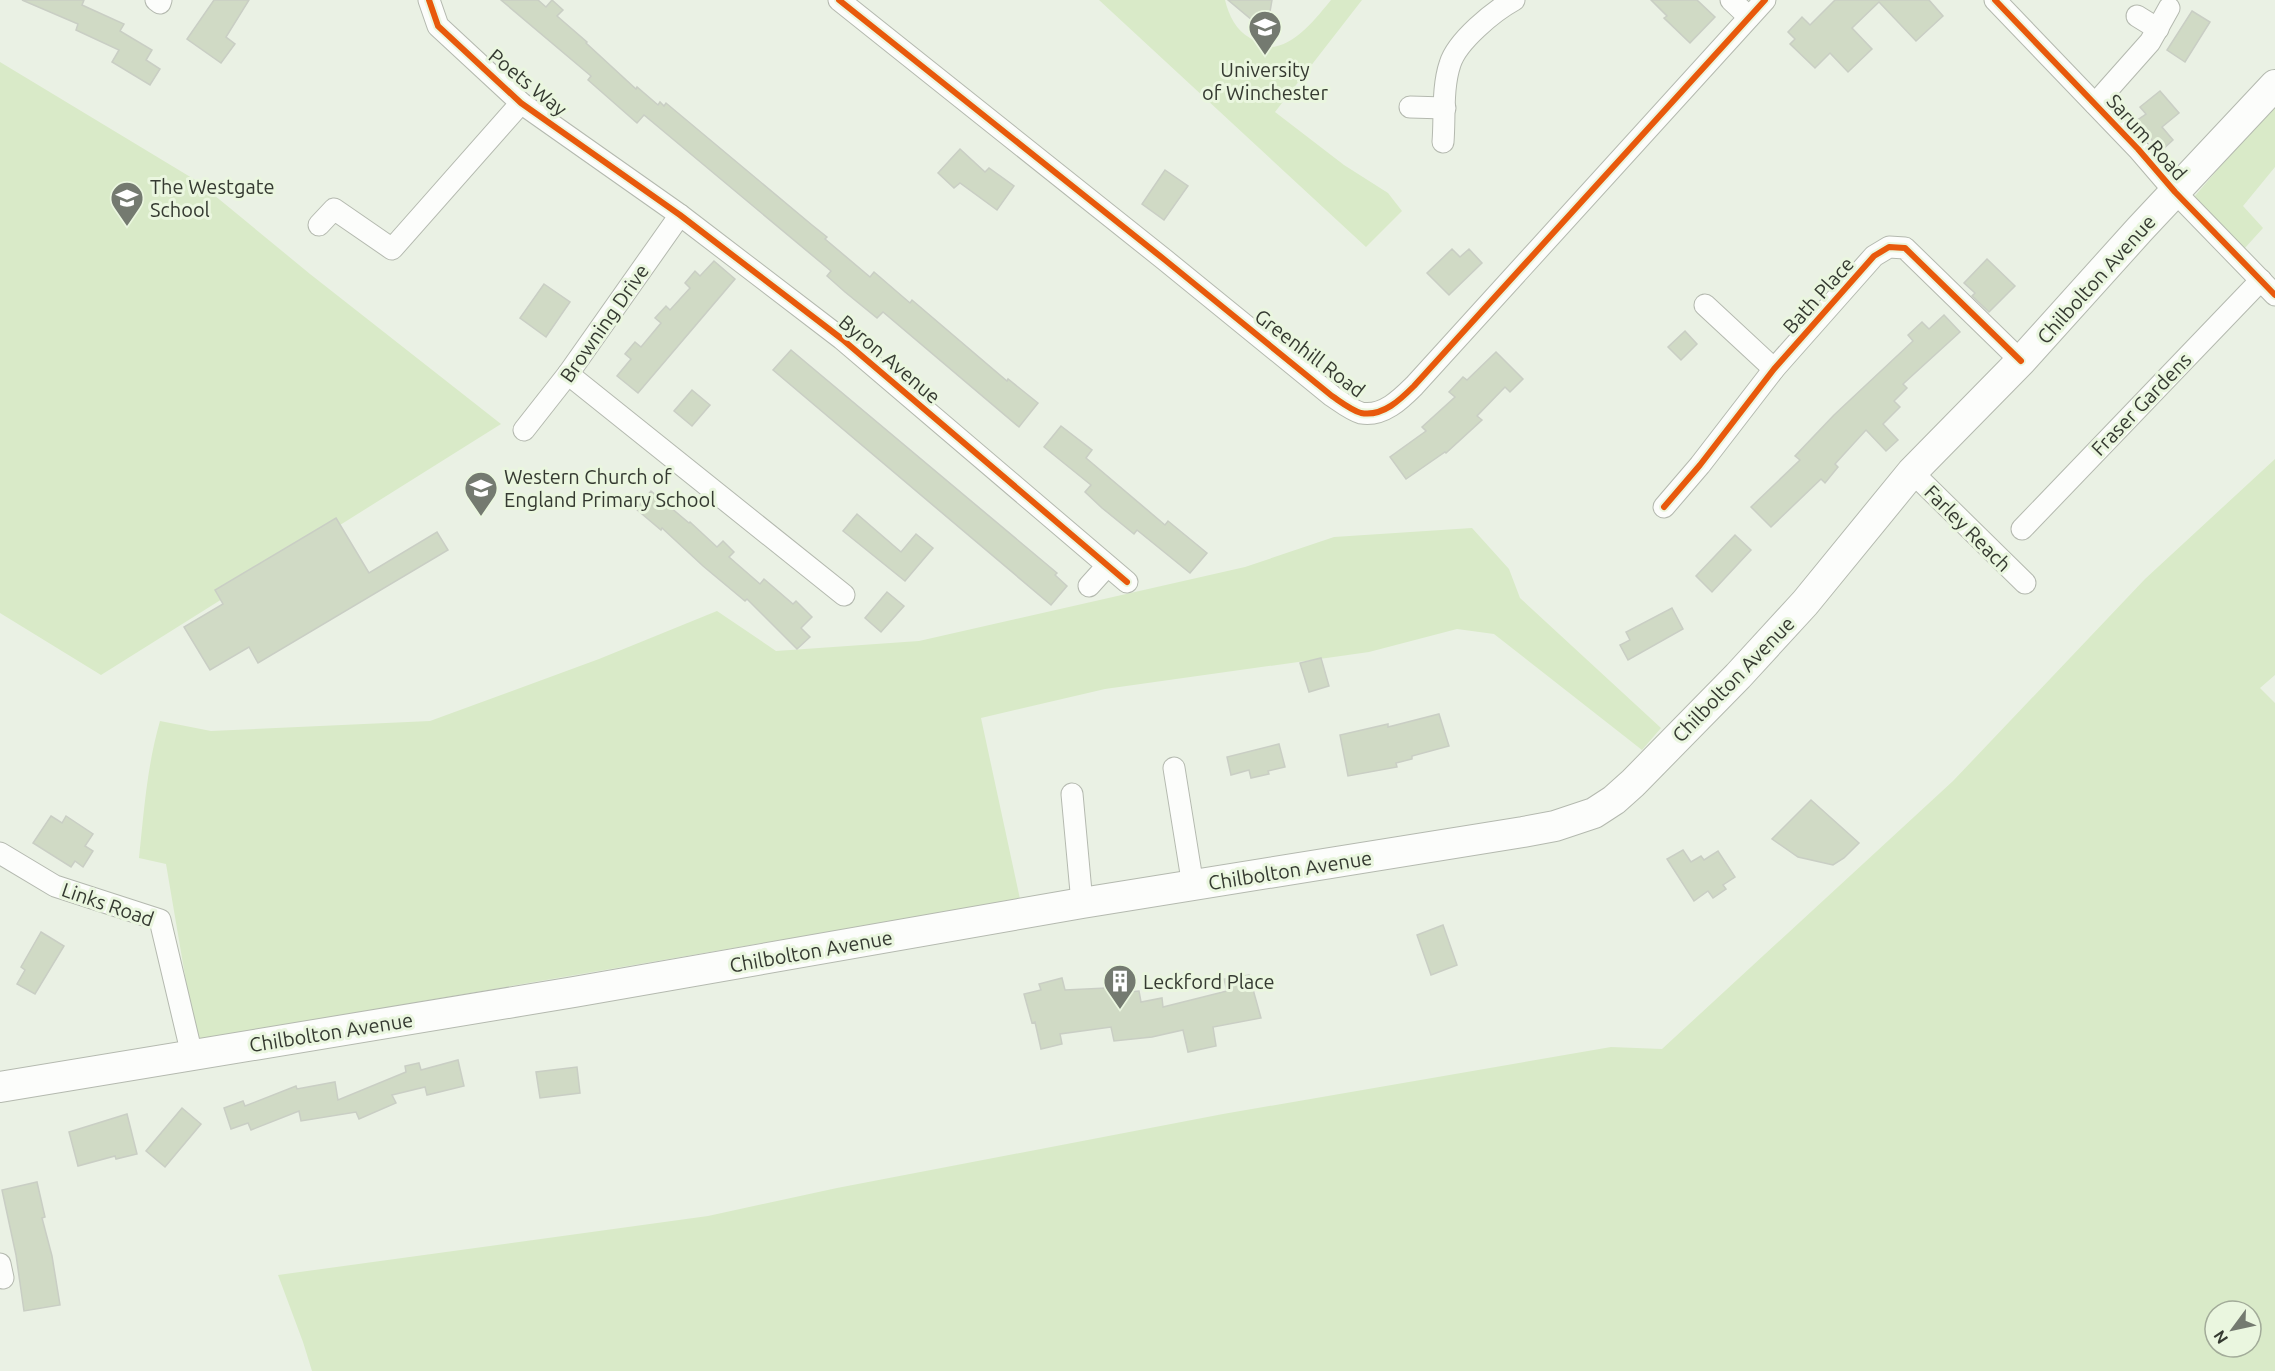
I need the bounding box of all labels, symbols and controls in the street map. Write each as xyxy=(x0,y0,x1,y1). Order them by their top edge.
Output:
school or university icon: University of Winchester xyxy=(1247,9,1283,56)
street label: Poets Way xyxy=(484,44,572,121)
place label: University of Winchester xyxy=(1202,58,1328,104)
street label: Sarum Road xyxy=(2102,89,2192,185)
place label: The Westgate School xyxy=(150,175,275,221)
school or university icon: The Westgate School xyxy=(109,180,145,227)
street label: Chilbolton Avenue xyxy=(2032,210,2160,348)
street label: Bath Place xyxy=(1778,252,1858,338)
street label: Browning Drive xyxy=(555,260,653,386)
street label: Greenhill Road xyxy=(1250,304,1370,402)
street label: Byron Avenue xyxy=(835,310,945,408)
street label: Fraser Gardens xyxy=(2086,348,2196,460)
place label: Western Church of England Primary School xyxy=(504,465,715,511)
school or university icon: Western Church of England Primary School xyxy=(463,470,499,517)
street label: Farley Reach xyxy=(1920,480,2016,576)
street label: Chilbolton Avenue xyxy=(1667,612,1799,746)
street label: Chilbolton Avenue xyxy=(1207,846,1373,894)
street label: Links Road xyxy=(59,878,157,930)
street label: Chilbolton Avenue xyxy=(728,925,894,977)
building icon: Leckford Place xyxy=(1102,963,1138,1010)
place label: Leckford Place xyxy=(1143,970,1275,993)
street label: Chilbolton Avenue xyxy=(248,1008,414,1056)
north arrow xyxy=(2203,1299,2263,1359)
text: N xyxy=(2210,1327,2231,1347)

